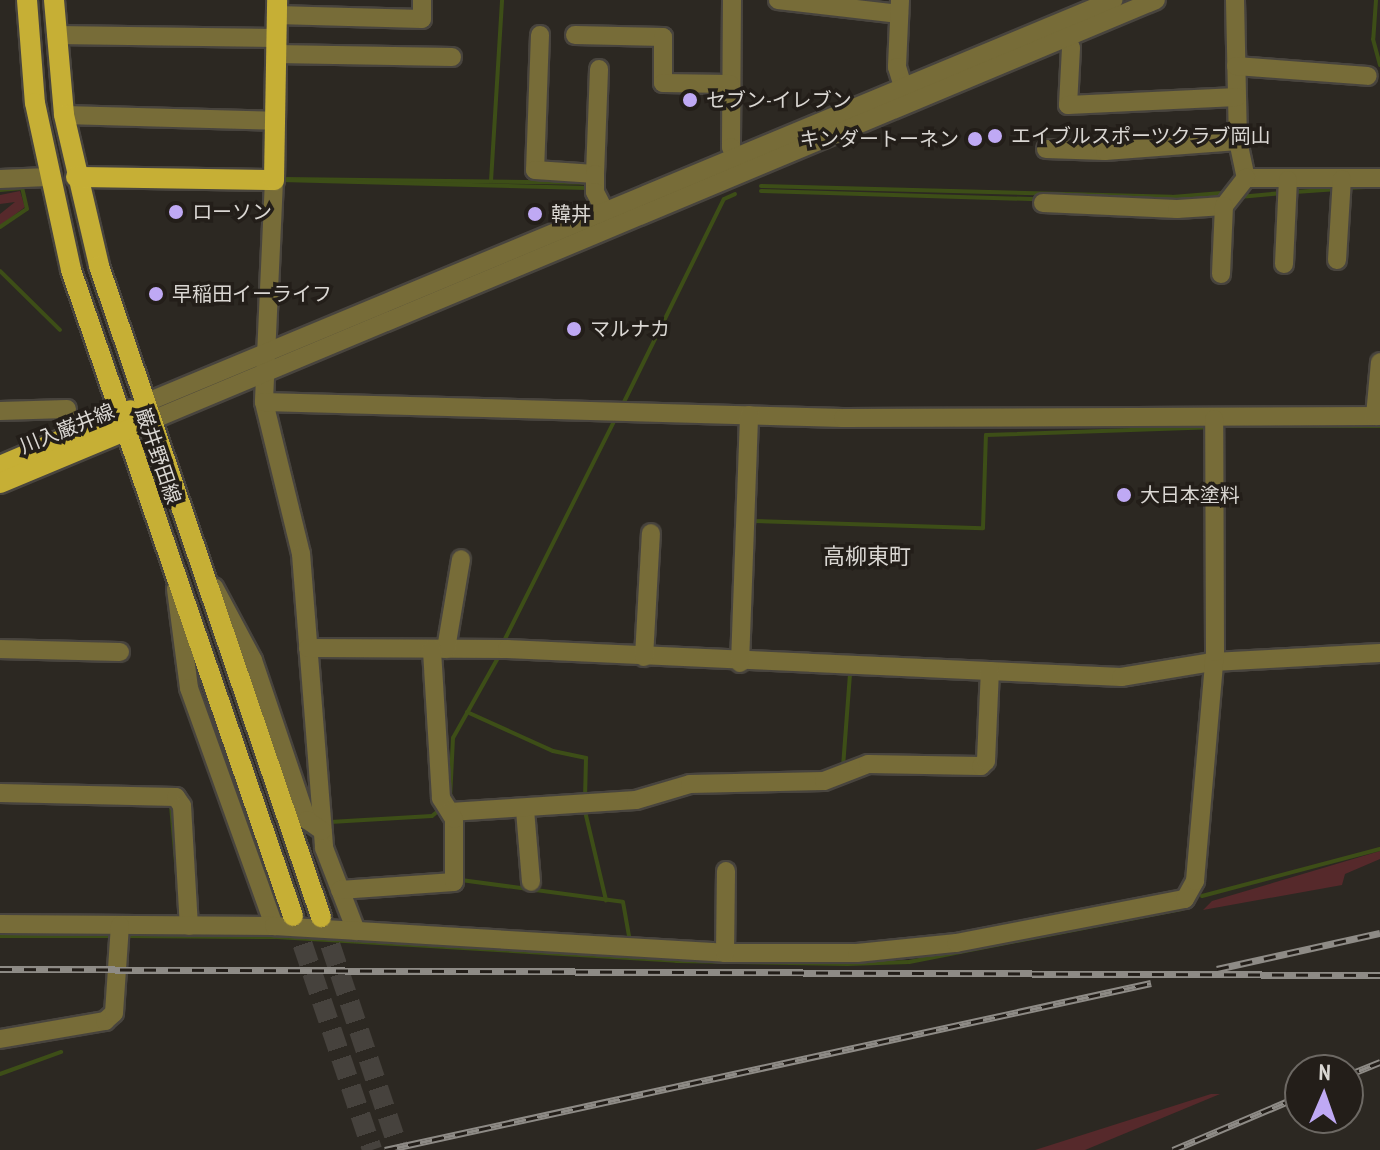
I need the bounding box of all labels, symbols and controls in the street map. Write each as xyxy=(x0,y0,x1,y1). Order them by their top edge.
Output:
place label: セブン-イレブン xyxy=(706,88,852,112)
marker: セブン-イレブン xyxy=(681,91,699,109)
place label: エイブルスポーツクラブ岡山 xyxy=(1011,124,1271,148)
place label: キンダートーネン xyxy=(799,127,959,151)
marker: エイブルスポーツクラブ岡山 xyxy=(986,127,1004,145)
marker: キンダートーネン xyxy=(966,130,984,148)
place label: ローソン xyxy=(192,200,272,224)
place label: 韓丼 xyxy=(551,202,591,226)
marker: ローソン xyxy=(167,203,185,221)
marker: 韓丼 xyxy=(526,205,544,223)
place label: 早稲田イーライフ xyxy=(172,282,332,306)
marker: 早稲田イーライフ xyxy=(147,285,165,303)
place label: マルナカ xyxy=(590,317,670,341)
marker: マルナカ xyxy=(565,320,583,338)
street label: 川入巌井線 xyxy=(16,399,118,459)
street label: 巌井野田線 xyxy=(130,405,186,507)
place label: 大日本塗料 xyxy=(1140,483,1240,507)
marker: 大日本塗料 xyxy=(1115,486,1133,504)
district label: 高柳東町 xyxy=(823,544,911,570)
north arrow xyxy=(1284,1054,1364,1134)
text: N xyxy=(1318,1058,1331,1086)

